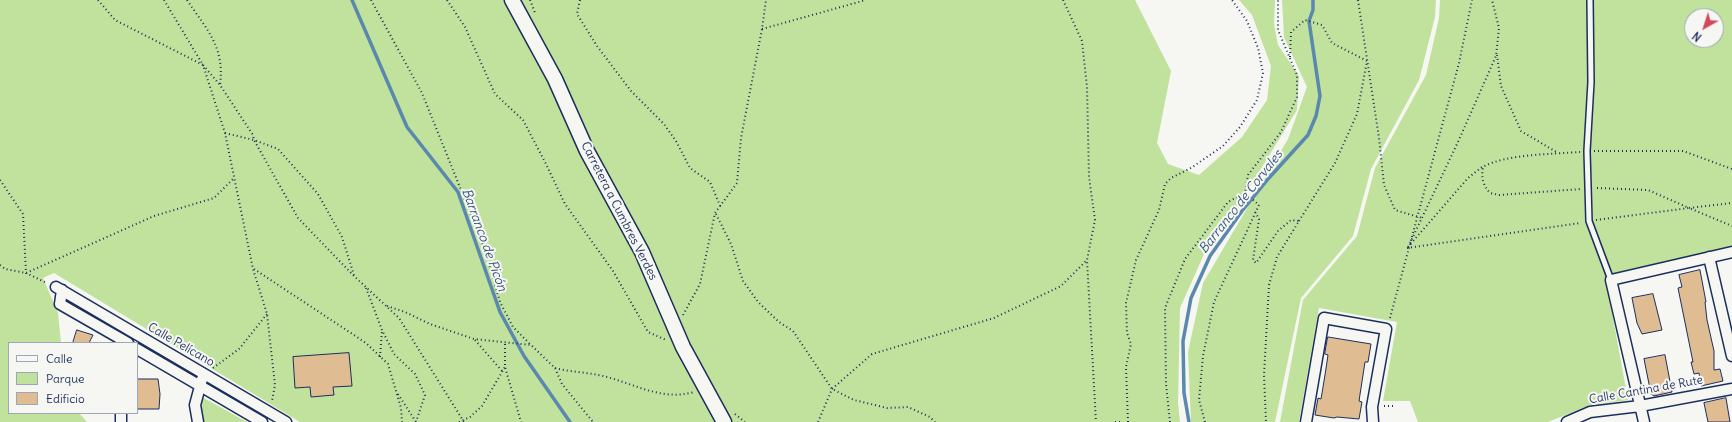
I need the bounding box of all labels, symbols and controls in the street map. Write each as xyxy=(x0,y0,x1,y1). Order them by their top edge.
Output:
north arrow xyxy=(1684,8,1724,48)
text: N xyxy=(1690,29,1704,44)
street label: Carretera a Cumbres Verdes xyxy=(578,139,660,283)
water label: Barranco de Corvales xyxy=(1196,147,1286,257)
water label: Barranco de Picón xyxy=(458,187,510,293)
street label: Calle Pelícano xyxy=(145,320,217,370)
legend xyxy=(8,342,138,414)
text: Calle xyxy=(46,351,73,366)
text: Parque xyxy=(46,371,85,386)
street label: Calle Cantina de Rute xyxy=(1588,373,1704,407)
text: Edificio xyxy=(46,391,85,406)

